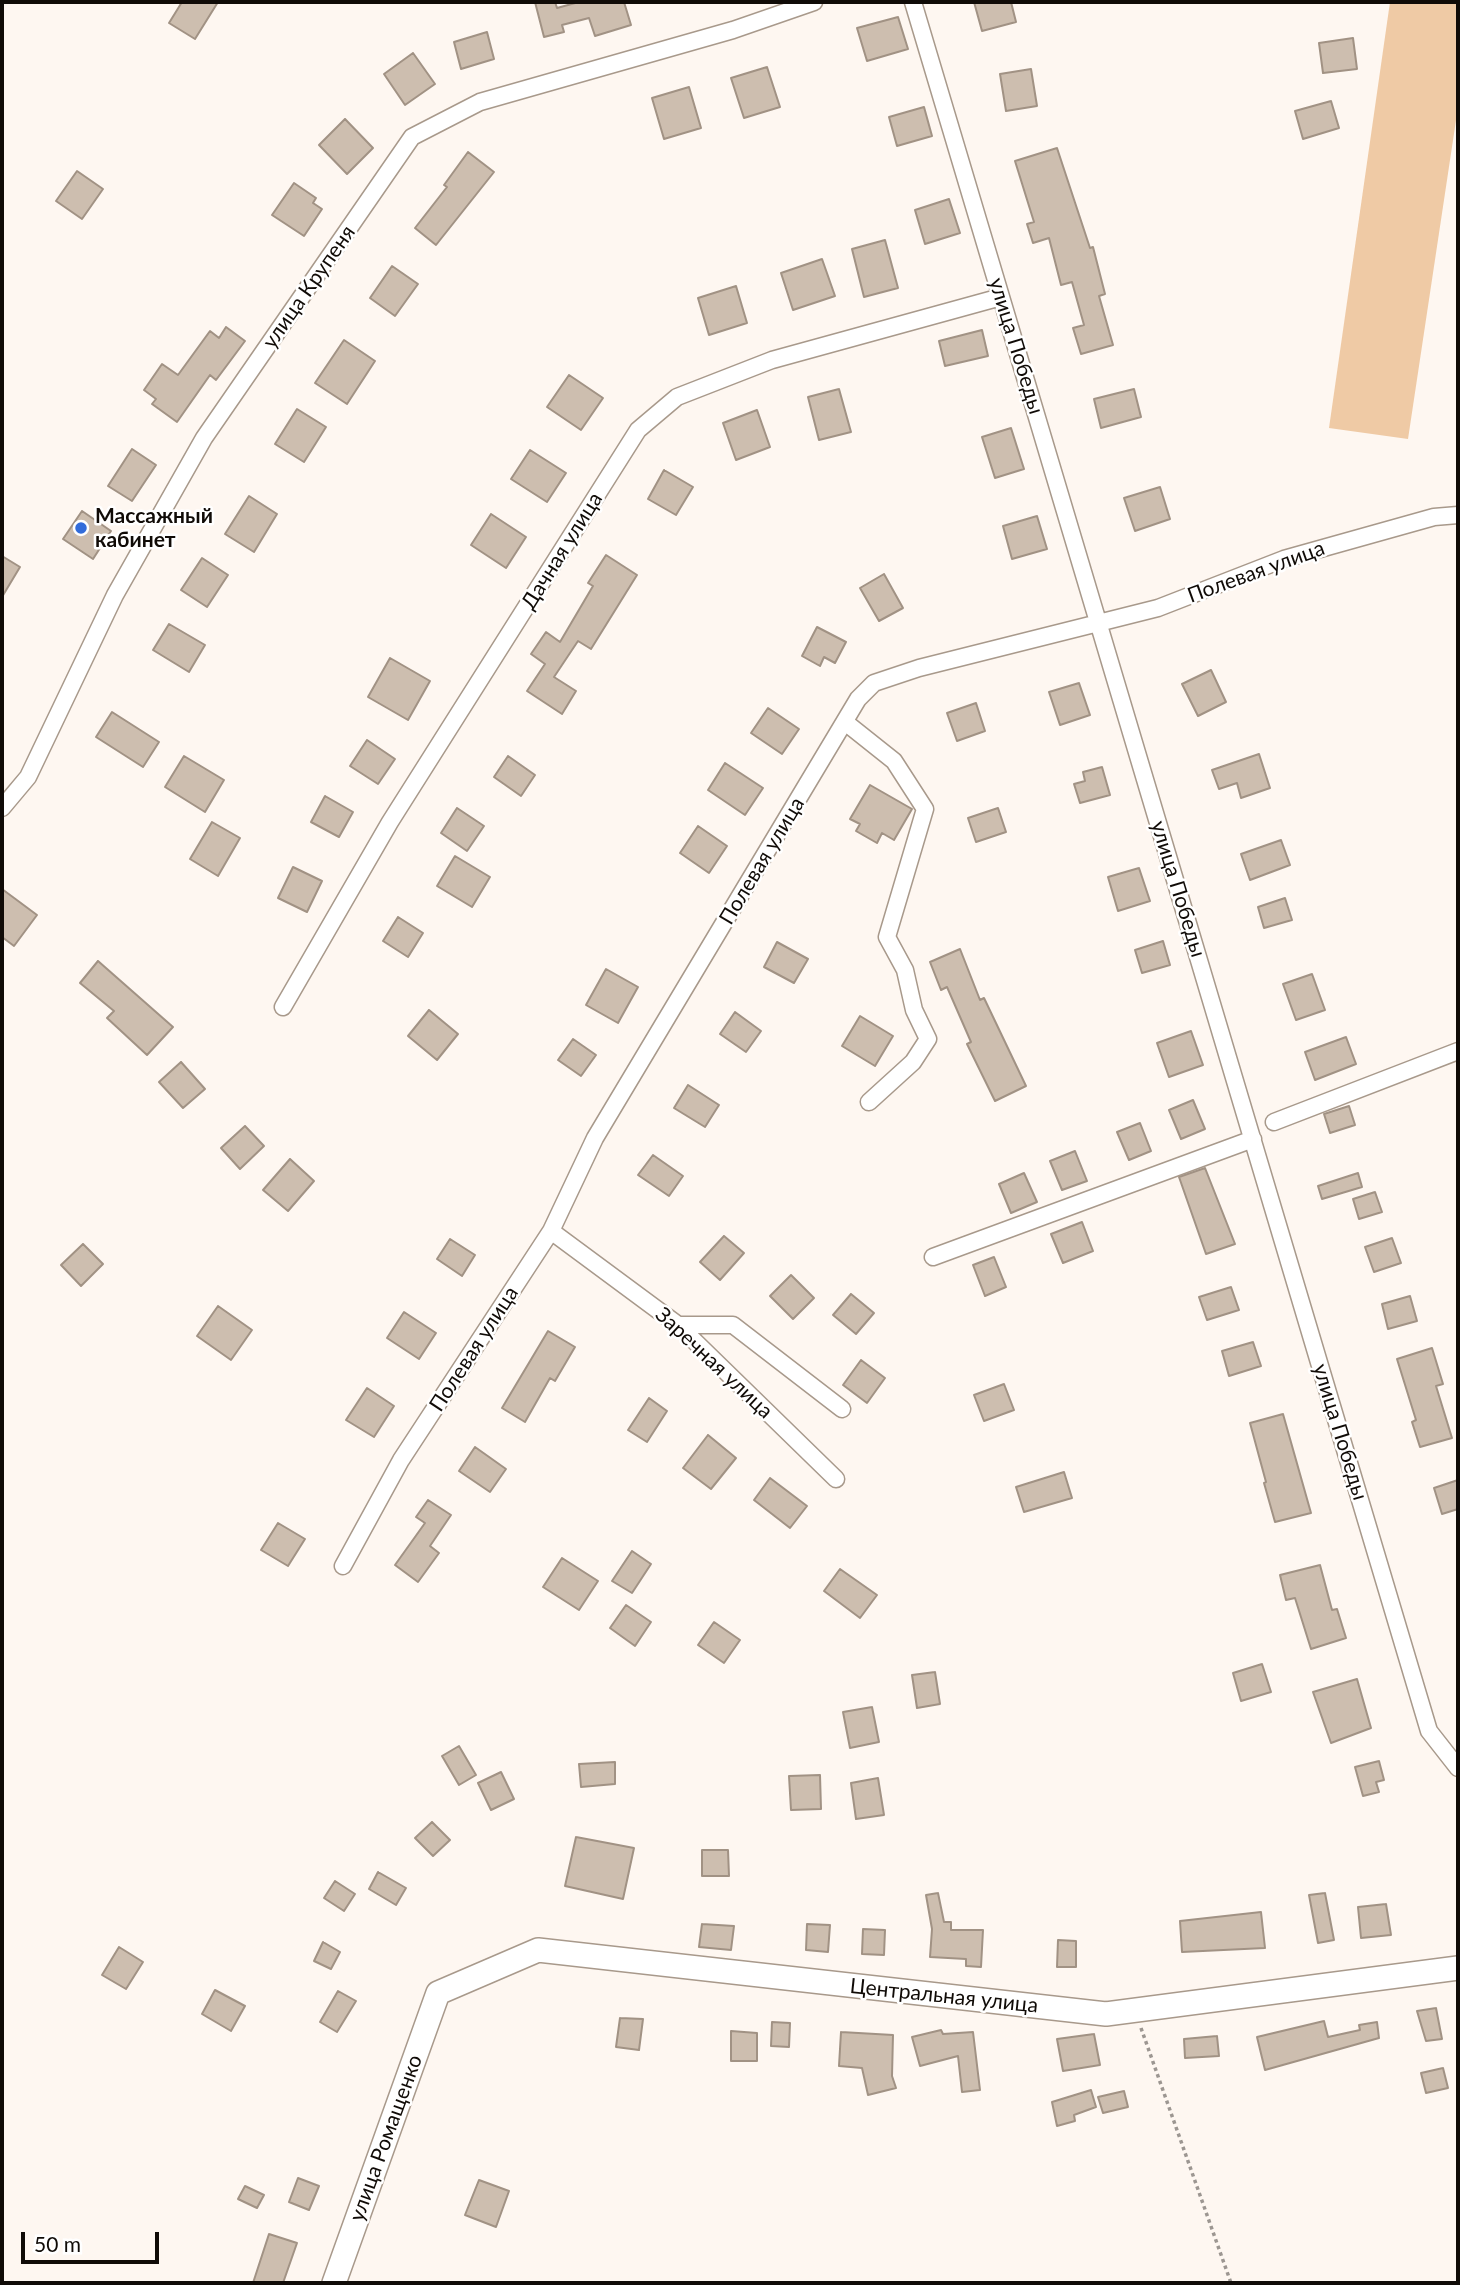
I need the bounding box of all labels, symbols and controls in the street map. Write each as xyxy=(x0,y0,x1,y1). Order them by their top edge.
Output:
street label: улица Крупеня xyxy=(257,221,361,353)
street label: улица Победы xyxy=(983,275,1049,417)
street label: Дачная улица xyxy=(516,488,608,614)
place label: Массажный кабинет xyxy=(95,503,213,553)
marker: Массажный кабинет xyxy=(73,520,89,536)
street label: Полевая улица xyxy=(1184,536,1328,608)
street label: Полевая улица xyxy=(714,793,810,929)
street label: улица Победы xyxy=(1145,818,1211,960)
street label: Полевая улица xyxy=(424,1282,524,1416)
street label: Заречная улица xyxy=(650,1302,778,1424)
street label: улица Победы xyxy=(1307,1361,1373,1503)
street label: Центральная улица xyxy=(849,1974,1039,2018)
street label: улица Ромащенко xyxy=(344,2051,428,2225)
scale bar xyxy=(24,2218,163,2262)
text: 50 m xyxy=(34,2231,81,2256)

